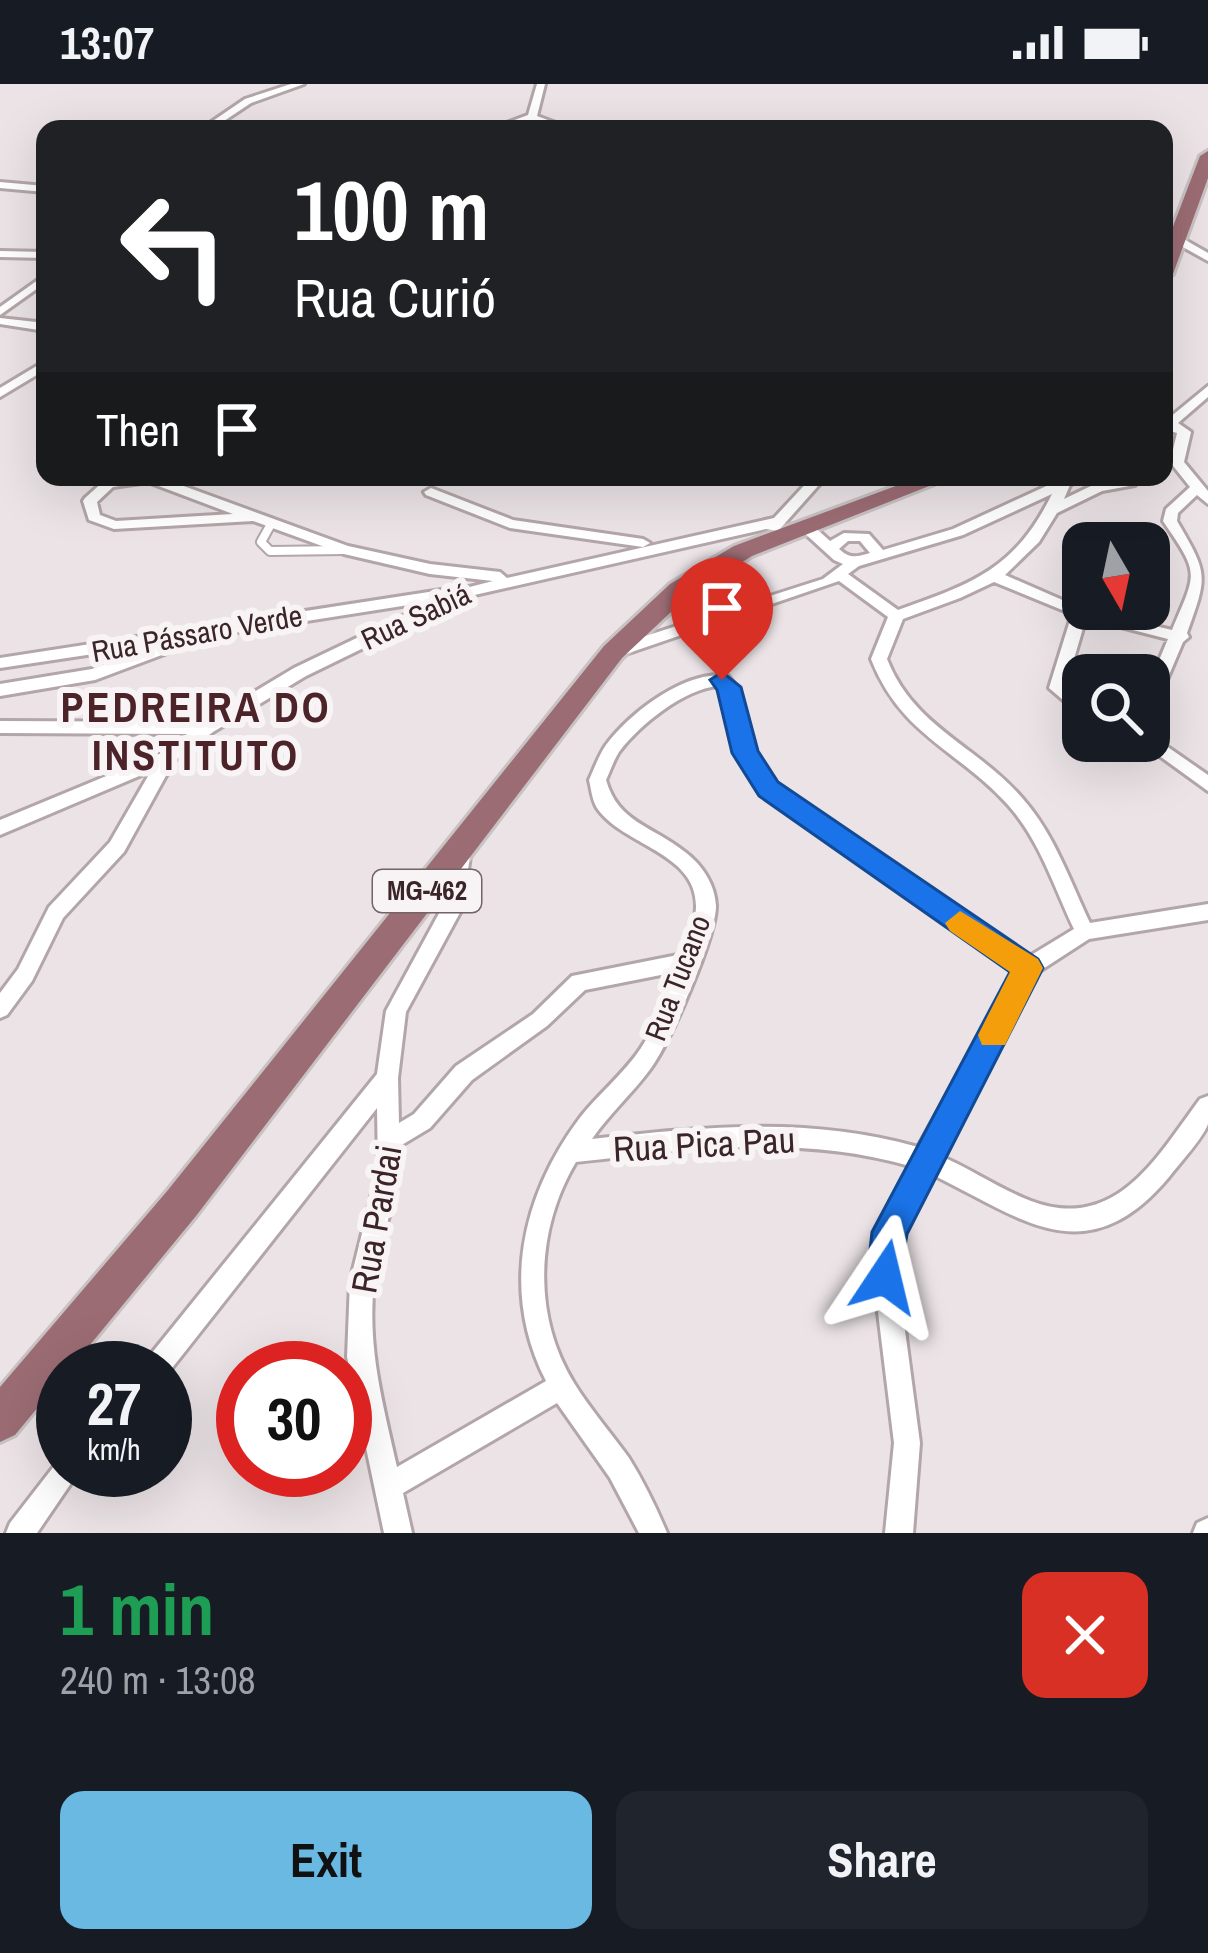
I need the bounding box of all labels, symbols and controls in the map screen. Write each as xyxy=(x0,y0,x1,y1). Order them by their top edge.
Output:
text: 13:07 xyxy=(60,12,154,73)
text: 100 m xyxy=(294,153,489,266)
icon: left xyxy=(96,168,252,324)
text: Rua Curió xyxy=(294,261,496,334)
icon: arrive xyxy=(204,396,270,462)
text: Then xyxy=(96,399,180,460)
north arrow xyxy=(1062,522,1170,630)
map controls xyxy=(1062,522,1170,762)
pin xyxy=(671,557,773,680)
street label: Rua Sabiá xyxy=(354,573,477,659)
icon: arrive xyxy=(689,575,755,641)
street label: Rua Pássaro Verde xyxy=(88,595,305,671)
button: search xyxy=(1062,654,1170,762)
district label: PEDREIRA DO INSTITUTO xyxy=(61,679,331,783)
road number: MG-462 xyxy=(373,870,481,912)
street label: Rua Tucano xyxy=(635,909,719,1046)
street label: Rua Pica Pau xyxy=(612,1115,796,1173)
street label: Rua Pardai xyxy=(339,1141,413,1297)
position arrow xyxy=(822,1214,948,1340)
speed limit sign: 30 xyxy=(216,1341,372,1497)
text: 27 xyxy=(87,1363,141,1444)
text: km/h xyxy=(87,1429,141,1469)
text: 1 min xyxy=(60,1560,214,1657)
button: close xyxy=(1022,1572,1148,1698)
text: 240 m · 13:08 xyxy=(60,1654,256,1706)
button: Exit xyxy=(60,1791,592,1929)
button: Share xyxy=(616,1791,1148,1929)

